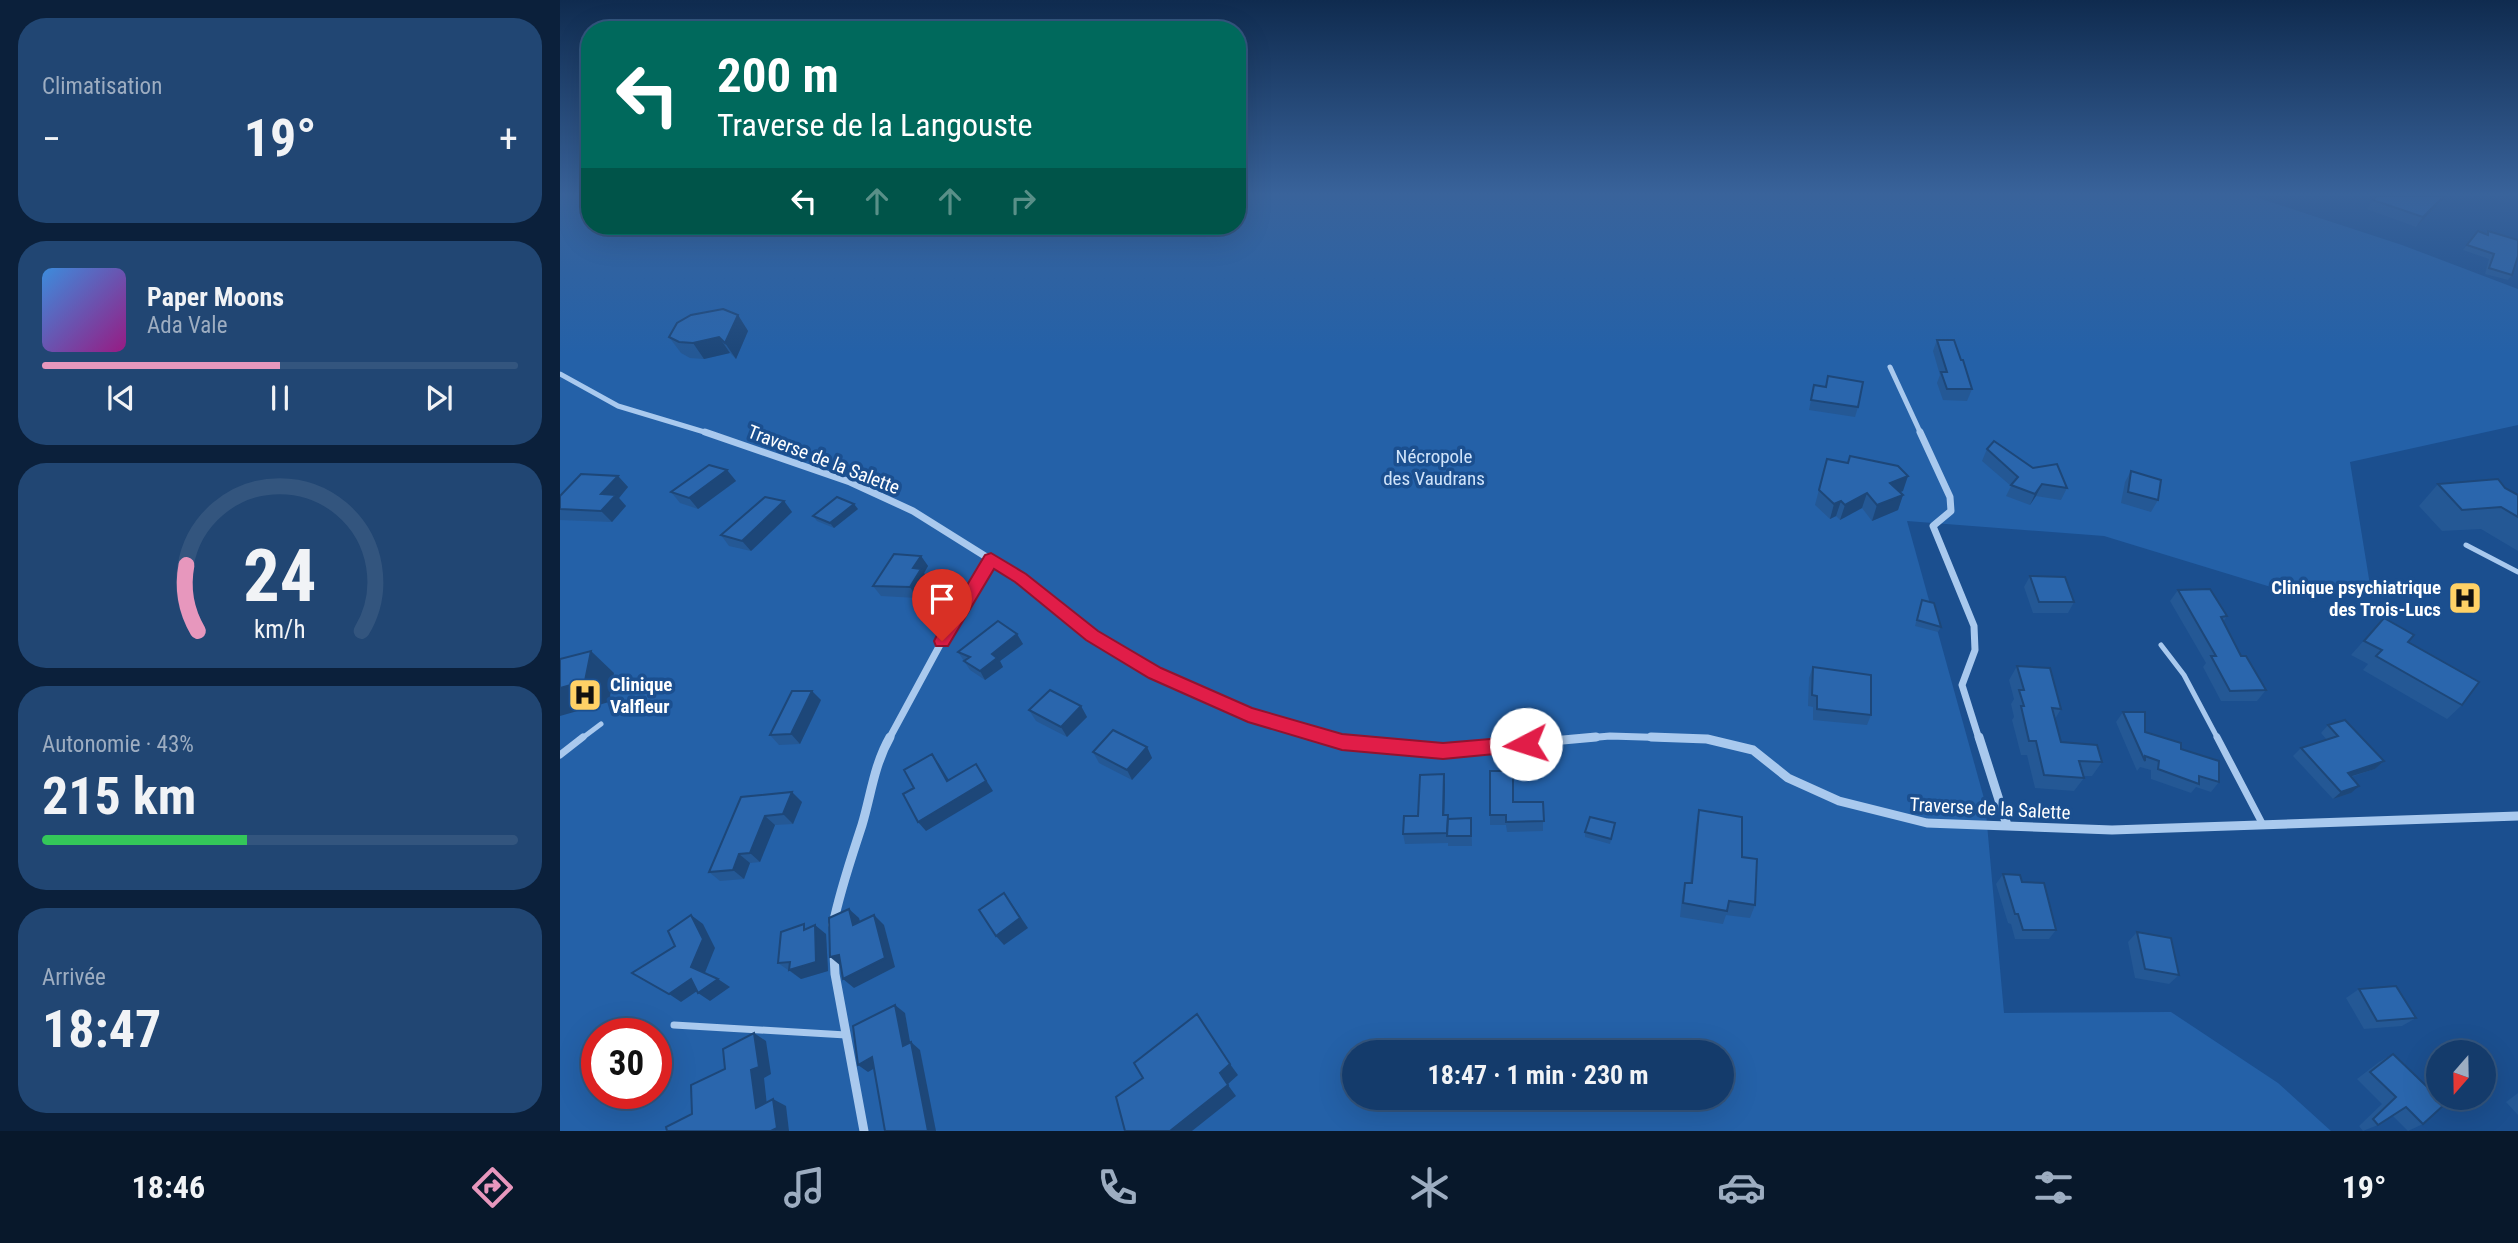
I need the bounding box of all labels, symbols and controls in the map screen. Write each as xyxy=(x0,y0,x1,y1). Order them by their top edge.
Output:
text: 200 m xyxy=(717,47,839,104)
icon: left xyxy=(602,49,693,140)
text: Climatisation xyxy=(42,73,162,100)
text: Traverse de la Langouste xyxy=(717,106,1033,144)
text: 19° xyxy=(244,108,316,169)
text: − xyxy=(42,117,61,161)
text: + xyxy=(499,117,518,161)
icon: left xyxy=(785,182,823,220)
icon: ahead xyxy=(858,182,896,220)
icon: ahead xyxy=(931,182,969,220)
icon: right xyxy=(1004,182,1042,220)
text: Paper Moons xyxy=(147,282,284,312)
text: Ada Vale xyxy=(147,312,227,339)
icon: previous xyxy=(102,379,140,417)
icon: pause xyxy=(261,379,299,417)
icon: next xyxy=(420,379,458,417)
street label: Traverse de la Salette xyxy=(745,420,903,499)
park label: Nécropole des Vaudrans xyxy=(1383,445,1485,490)
text: 24 xyxy=(243,534,317,620)
pin xyxy=(912,569,972,641)
place label: Clinique psychiatrique des Trois-Lucs xyxy=(2271,576,2441,621)
hospital icon: Clinique psychiatrique des Trois-Lucs xyxy=(2446,579,2484,617)
icon: arrive xyxy=(923,580,961,618)
text: km/h xyxy=(254,615,306,644)
place label: Clinique Valfleur xyxy=(610,673,672,718)
hospital icon: Clinique Valfleur xyxy=(566,676,604,714)
position arrow xyxy=(1489,707,1563,781)
text: Autonomie · 43% xyxy=(42,731,194,758)
text: 215 km xyxy=(42,766,196,827)
street label: Traverse de la Salette xyxy=(1909,793,2071,824)
text: Arrivée xyxy=(42,964,106,991)
text: 18:47 xyxy=(42,999,161,1060)
speed limit sign: 30 xyxy=(581,1018,672,1109)
north arrow xyxy=(2426,1040,2496,1110)
map controls xyxy=(2426,1040,2496,1110)
text: 18:47 · 1 min · 230 m xyxy=(1428,1060,1648,1090)
icon: directions xyxy=(468,1163,517,1212)
icon: music xyxy=(780,1163,829,1212)
icon: phone xyxy=(1093,1163,1142,1212)
icon: climate xyxy=(1405,1163,1454,1212)
icon: car xyxy=(1717,1163,1766,1212)
icon: filters xyxy=(2029,1163,2078,1212)
text: 18:46 xyxy=(132,1168,205,1206)
text: 19° xyxy=(2342,1168,2386,1206)

